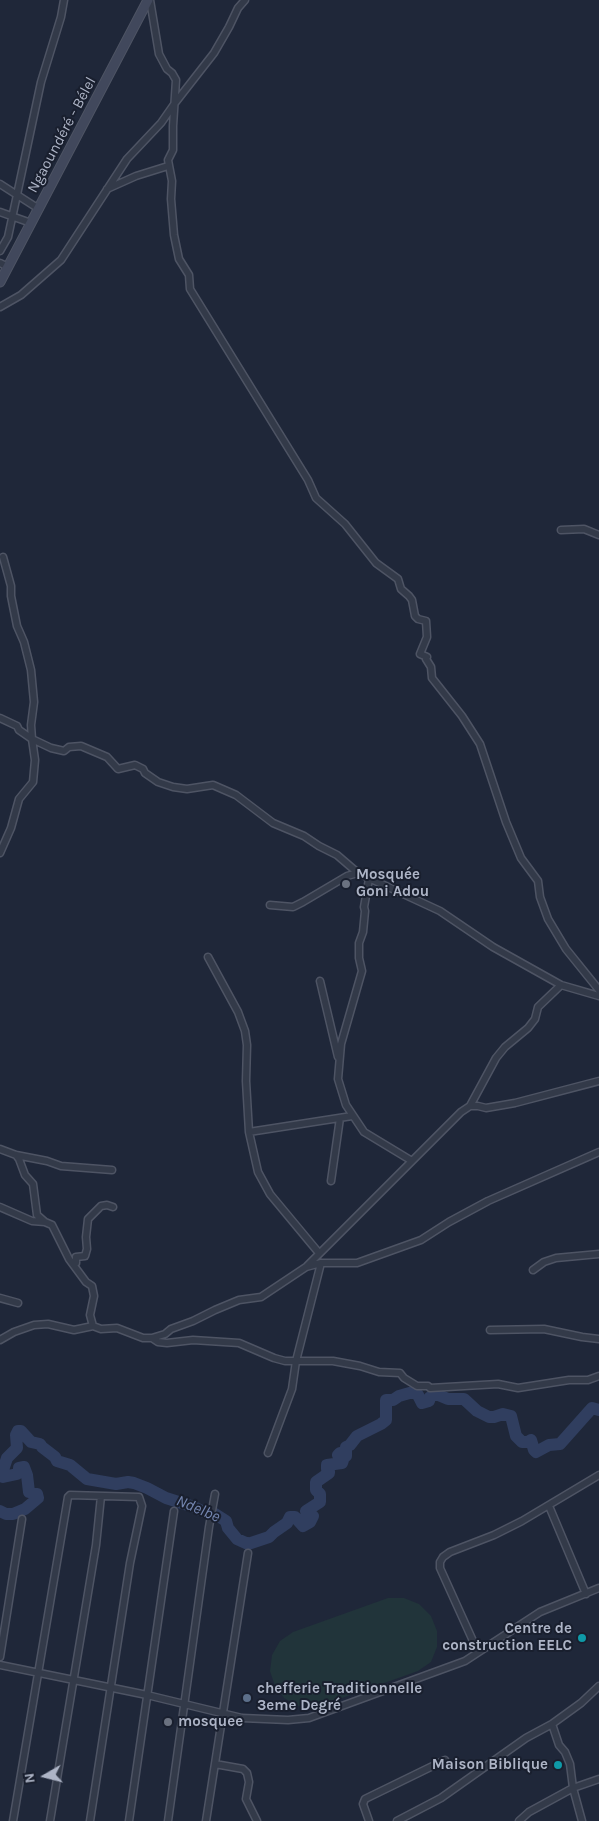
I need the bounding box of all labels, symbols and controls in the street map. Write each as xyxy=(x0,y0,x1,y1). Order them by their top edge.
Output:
street label: Ngaoundéré - Bélel xyxy=(24,74,100,196)
place label: Mosquée Goni Adou xyxy=(356,866,429,901)
marker: Mosquée Goni Adou xyxy=(340,878,352,890)
water label: Ndelbe xyxy=(173,1491,223,1527)
place label: Centre de construction EELC xyxy=(442,1620,572,1655)
marker: Centre de construction EELC xyxy=(576,1632,588,1644)
place label: chefferie Traditionnelle 3eme Degré xyxy=(257,1680,422,1715)
marker: chefferie Traditionnelle 3eme Degré xyxy=(241,1692,253,1704)
place label: mosquee xyxy=(178,1713,243,1731)
marker: mosquee xyxy=(162,1716,174,1728)
north arrow xyxy=(20,1751,70,1801)
place label: Maison Biblique xyxy=(432,1756,548,1774)
marker: Maison Biblique xyxy=(552,1759,564,1771)
text: N xyxy=(21,1772,39,1784)

